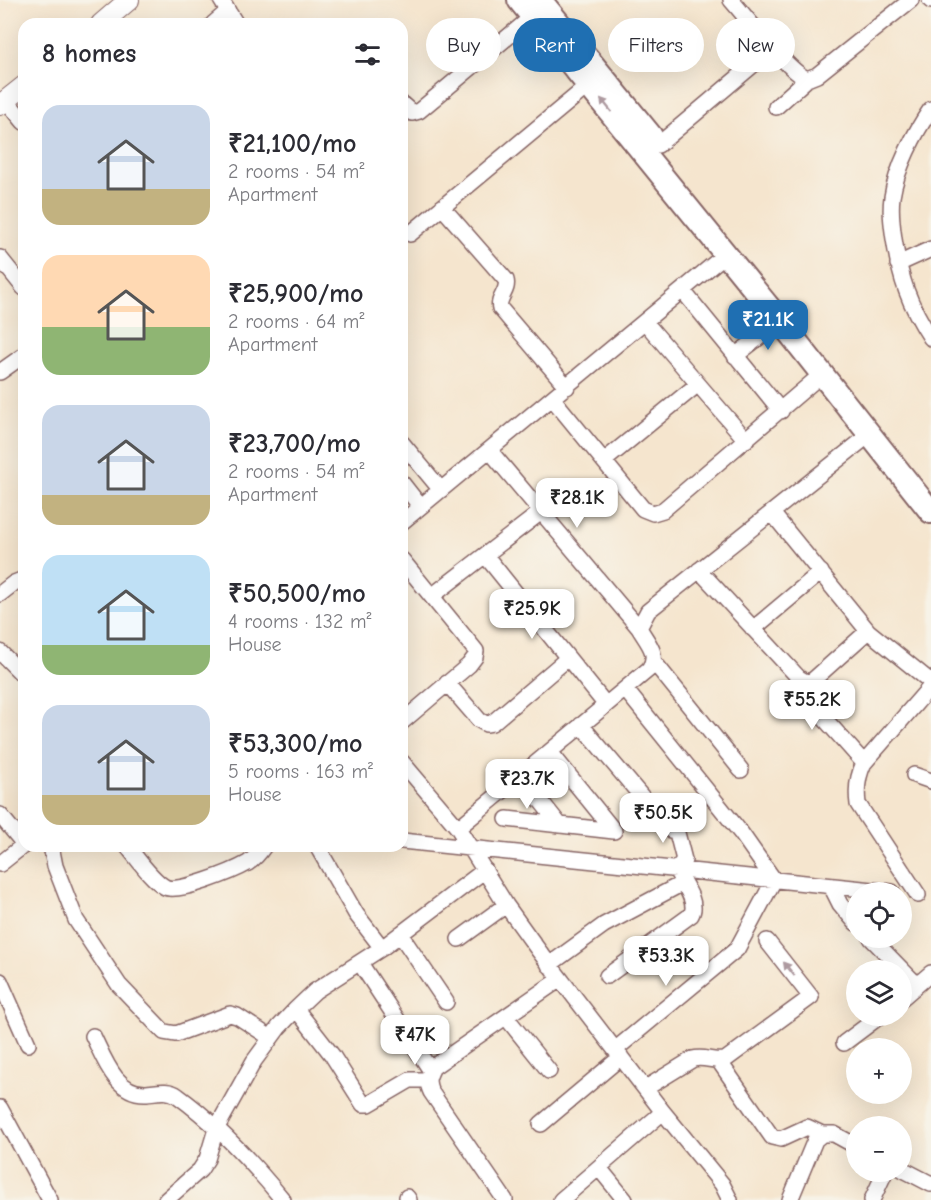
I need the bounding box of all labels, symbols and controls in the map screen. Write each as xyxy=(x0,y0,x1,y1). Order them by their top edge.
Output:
chip: Buy xyxy=(426,18,501,72)
chip: Rent xyxy=(513,18,596,72)
chip: Filters xyxy=(608,18,704,72)
chip: New xyxy=(716,18,795,72)
icon: filters xyxy=(351,38,384,71)
text: 8 homes xyxy=(42,39,136,69)
one-way arrow xyxy=(600,98,612,113)
icon: home xyxy=(90,129,162,201)
text: ₹21,100/mo xyxy=(228,129,357,159)
text: 2 rooms · 54 m² xyxy=(228,160,364,183)
text: Apartment xyxy=(228,183,318,206)
icon: home xyxy=(90,279,162,351)
text: ₹25,900/mo xyxy=(228,279,363,309)
pin: ₹21.1K xyxy=(719,300,817,351)
text: ₹21.1K xyxy=(742,308,794,331)
text: 2 rooms · 64 m² xyxy=(228,310,364,333)
text: Apartment xyxy=(228,333,318,356)
icon: home xyxy=(90,429,162,501)
text: ₹23,700/mo xyxy=(228,429,361,459)
text: 2 rooms · 54 m² xyxy=(228,460,364,483)
pin: ₹28.1K xyxy=(528,478,626,529)
text: Apartment xyxy=(228,483,318,506)
text: ₹28.1K xyxy=(550,486,604,509)
icon: home xyxy=(90,579,162,651)
text: ₹50,500/mo xyxy=(228,579,366,609)
pin: ₹25.9K xyxy=(483,589,581,640)
text: ₹25.9K xyxy=(503,597,561,620)
text: 4 rooms · 132 m² xyxy=(228,610,372,633)
text: House xyxy=(228,633,282,656)
pin: ₹55.2K xyxy=(763,680,861,731)
text: ₹55.2K xyxy=(783,688,841,711)
icon: home xyxy=(90,729,162,801)
text: ₹53,300/mo xyxy=(228,729,363,759)
pin: ₹23.7K xyxy=(478,759,576,810)
text: 5 rooms · 163 m² xyxy=(228,760,373,783)
text: ₹23.7K xyxy=(499,767,555,790)
text: House xyxy=(228,783,282,806)
pin: ₹50.5K xyxy=(614,793,712,844)
text: ₹50.5K xyxy=(634,801,693,824)
map controls xyxy=(846,882,912,1182)
button: locate xyxy=(846,882,912,948)
pin: ₹53.3K xyxy=(617,936,715,987)
text: ₹53.3K xyxy=(638,944,694,967)
button: layers xyxy=(846,960,912,1026)
one-way arrow xyxy=(783,962,796,977)
pin: ₹47K xyxy=(379,1015,451,1066)
text: ₹47K xyxy=(394,1023,436,1046)
button: + xyxy=(846,1038,912,1104)
button: − xyxy=(846,1116,912,1182)

